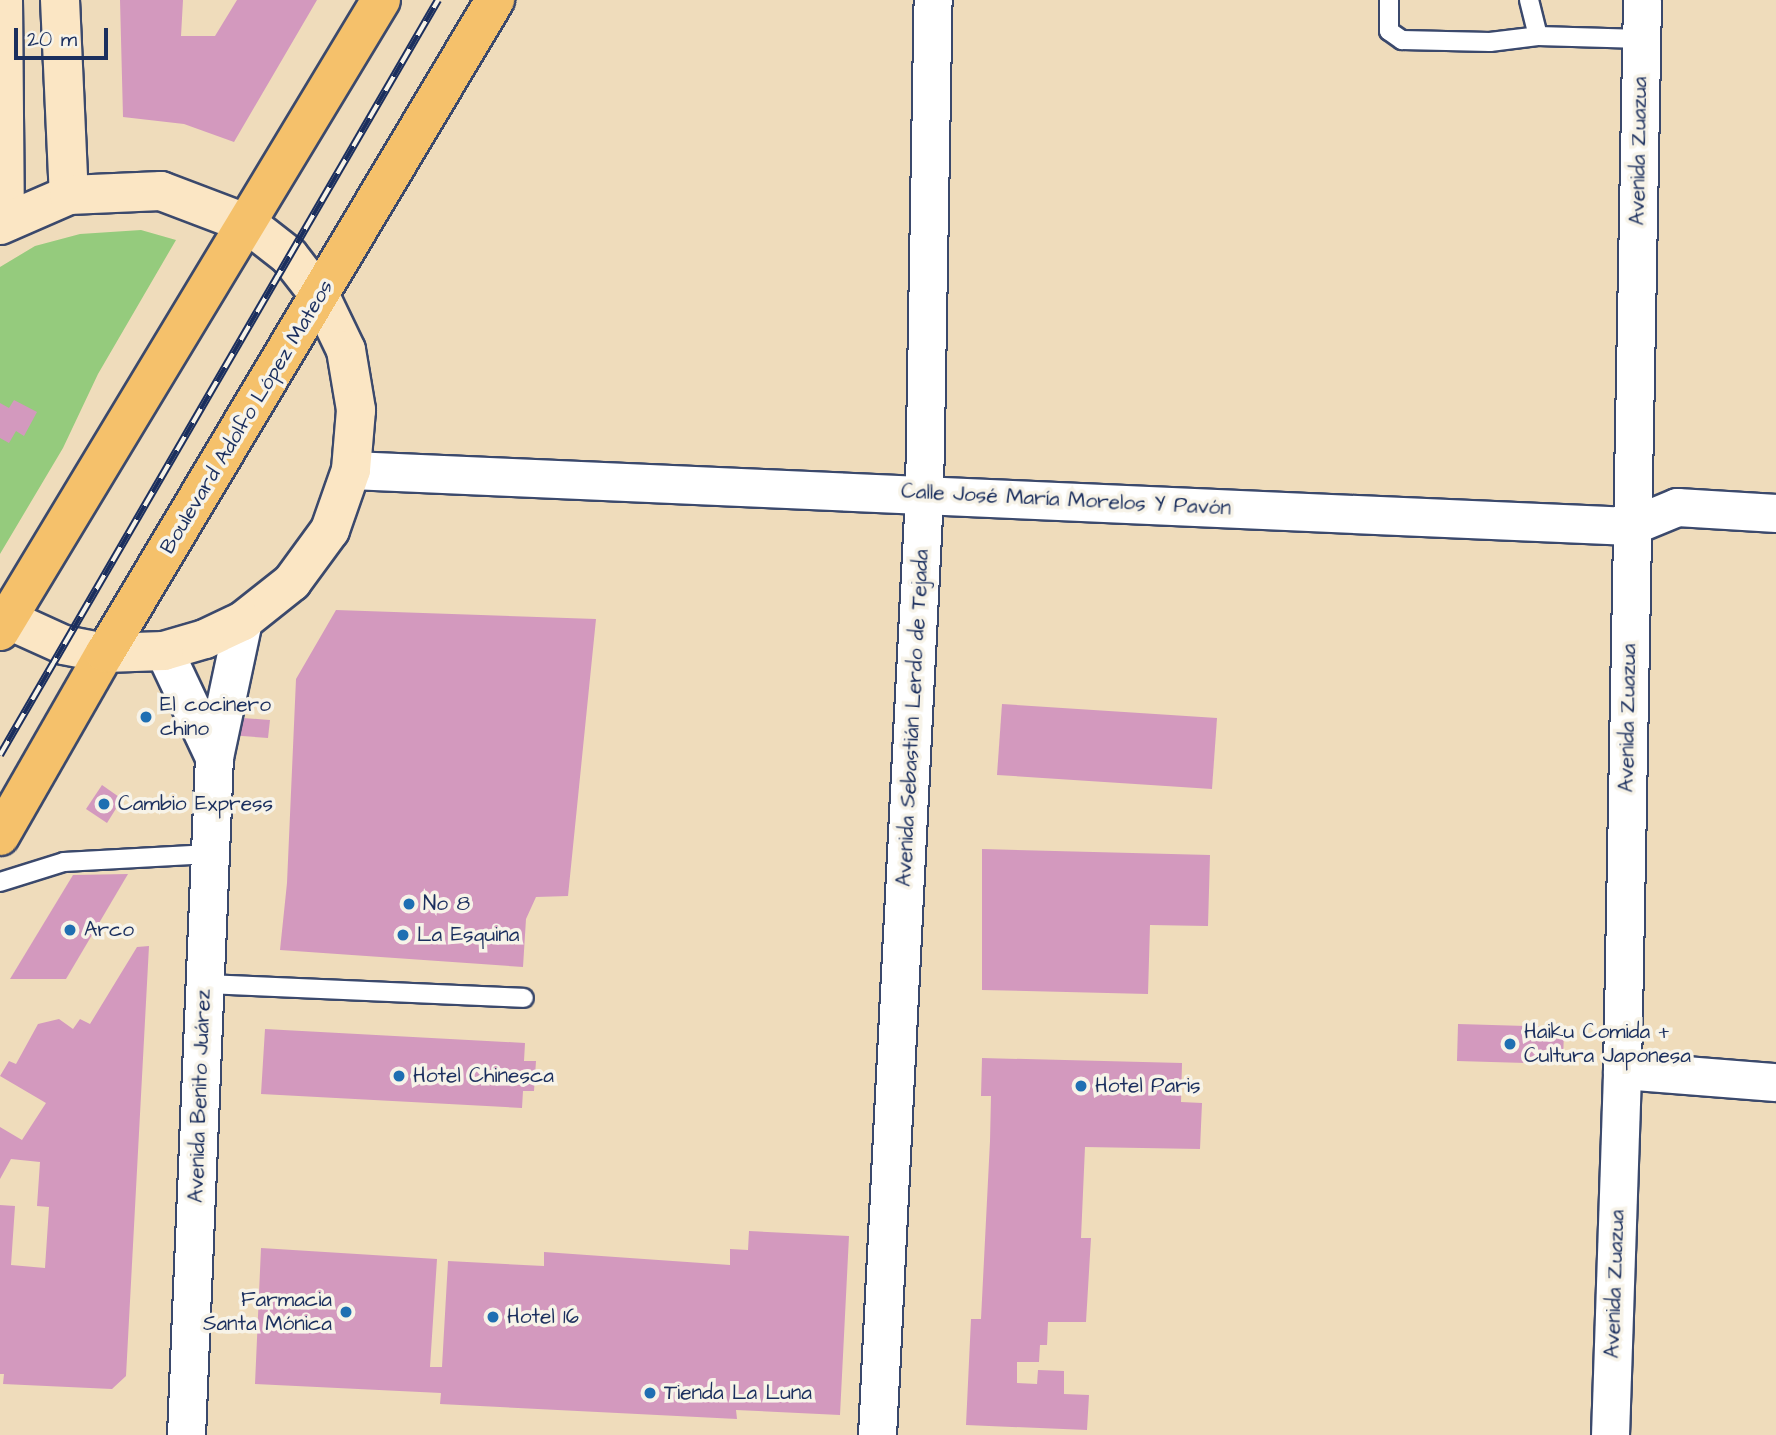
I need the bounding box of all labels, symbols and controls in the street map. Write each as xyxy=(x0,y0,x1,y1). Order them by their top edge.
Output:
scale bar xyxy=(18,14,112,58)
text: 20 m xyxy=(27,25,77,54)
street label: Avenida Zuazua xyxy=(1625,76,1653,226)
street label: Boulevard Adolfo López Mateos xyxy=(155,276,339,558)
street label: Calle José María Morelos Y Pavón xyxy=(900,479,1232,521)
street label: Avenida Sebastián Lerdo de Tejada xyxy=(892,549,934,887)
street label: Avenida Zuazua xyxy=(1614,643,1642,793)
place label: El cocinero chino xyxy=(160,692,271,742)
marker: El cocinero chino xyxy=(138,709,154,725)
place label: Cambio Express xyxy=(118,791,273,817)
marker: Cambio Express xyxy=(96,796,112,812)
place label: No 8 xyxy=(423,891,470,917)
marker: No 8 xyxy=(401,896,417,912)
place label: Arco xyxy=(84,917,134,943)
marker: Arco xyxy=(62,922,78,938)
place label: La Esquina xyxy=(417,922,519,948)
marker: La Esquina xyxy=(395,927,411,943)
street label: Avenida Benito Juárez xyxy=(184,989,216,1203)
place label: Haiku Comida + Cultura Japonesa xyxy=(1524,1019,1691,1069)
marker: Haiku Comida + Cultura Japonesa xyxy=(1502,1036,1518,1052)
place label: Hotel Chinesca xyxy=(413,1063,554,1089)
marker: Hotel Chinesca xyxy=(391,1068,407,1084)
place label: Hotel Paris xyxy=(1095,1073,1200,1099)
marker: Hotel Paris xyxy=(1073,1078,1089,1094)
street label: Avenida Zuazua xyxy=(1600,1209,1630,1359)
place label: Farmacia Santa Mónica xyxy=(203,1287,332,1337)
marker: Farmacia Santa Mónica xyxy=(338,1304,354,1320)
place label: Hotel 16 xyxy=(507,1304,579,1330)
marker: Hotel 16 xyxy=(485,1309,501,1325)
place label: Tienda La Luna xyxy=(664,1380,812,1406)
marker: Tienda La Luna xyxy=(642,1385,658,1401)

